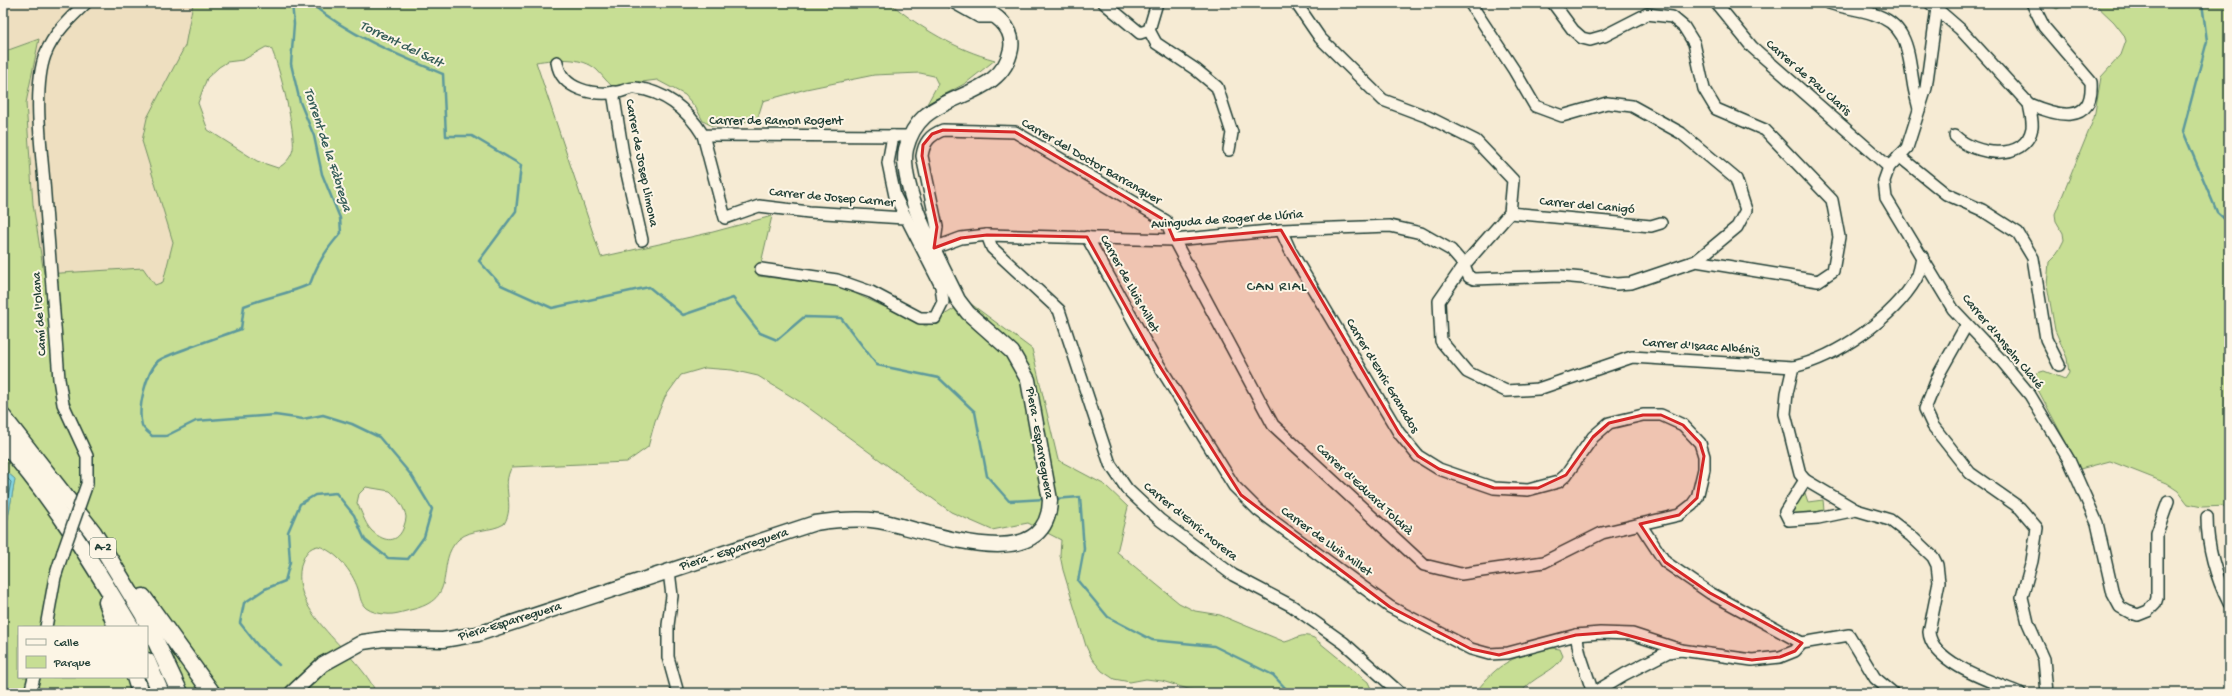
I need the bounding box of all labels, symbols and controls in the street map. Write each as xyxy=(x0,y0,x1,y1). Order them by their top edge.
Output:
water label: Torrent del Salt xyxy=(357,18,447,73)
street label: Carrer de Pau Claris xyxy=(1762,37,1855,120)
water label: Torrent de la Fàbrega xyxy=(299,86,355,215)
street label: Carrer de Josep Llimona xyxy=(621,98,661,229)
street label: Carrer de Ramon Rogent xyxy=(709,114,845,129)
street label: Carrer del Doctor Barranquer xyxy=(1018,116,1165,209)
street label: Carrer de Josep Carner xyxy=(768,185,897,211)
street label: Carrer del Canigó xyxy=(1539,194,1635,218)
street label: Avinguda de Roger de Llúria xyxy=(1150,207,1304,233)
street label: Carrer de Lluis Millet xyxy=(1096,233,1163,337)
street label: Camí de l'Olana xyxy=(30,271,50,357)
district label: CAN RIAL xyxy=(1247,279,1307,296)
street label: Carrer d'Anselm Clavé xyxy=(1958,292,2046,393)
street label: Carrer d'Enric Granados xyxy=(1342,316,1423,437)
street label: Carrer d'Isaac Albéniz xyxy=(1642,335,1761,359)
street label: Piera - Esparreguera xyxy=(1022,385,1056,501)
street label: Carrer d'Eduard Toldrà xyxy=(1312,441,1416,539)
street label: Carrer d'Enric Morera xyxy=(1140,479,1241,565)
street label: Carrer de Lluis Millet xyxy=(1277,504,1376,581)
street label: Piera - Esparreguera xyxy=(677,525,791,575)
road number: A-2 xyxy=(90,538,116,558)
street label: Piera-Esparreguera xyxy=(456,599,564,645)
legend xyxy=(18,626,148,678)
text: Calle xyxy=(54,637,79,651)
text: Parque xyxy=(53,657,91,671)

